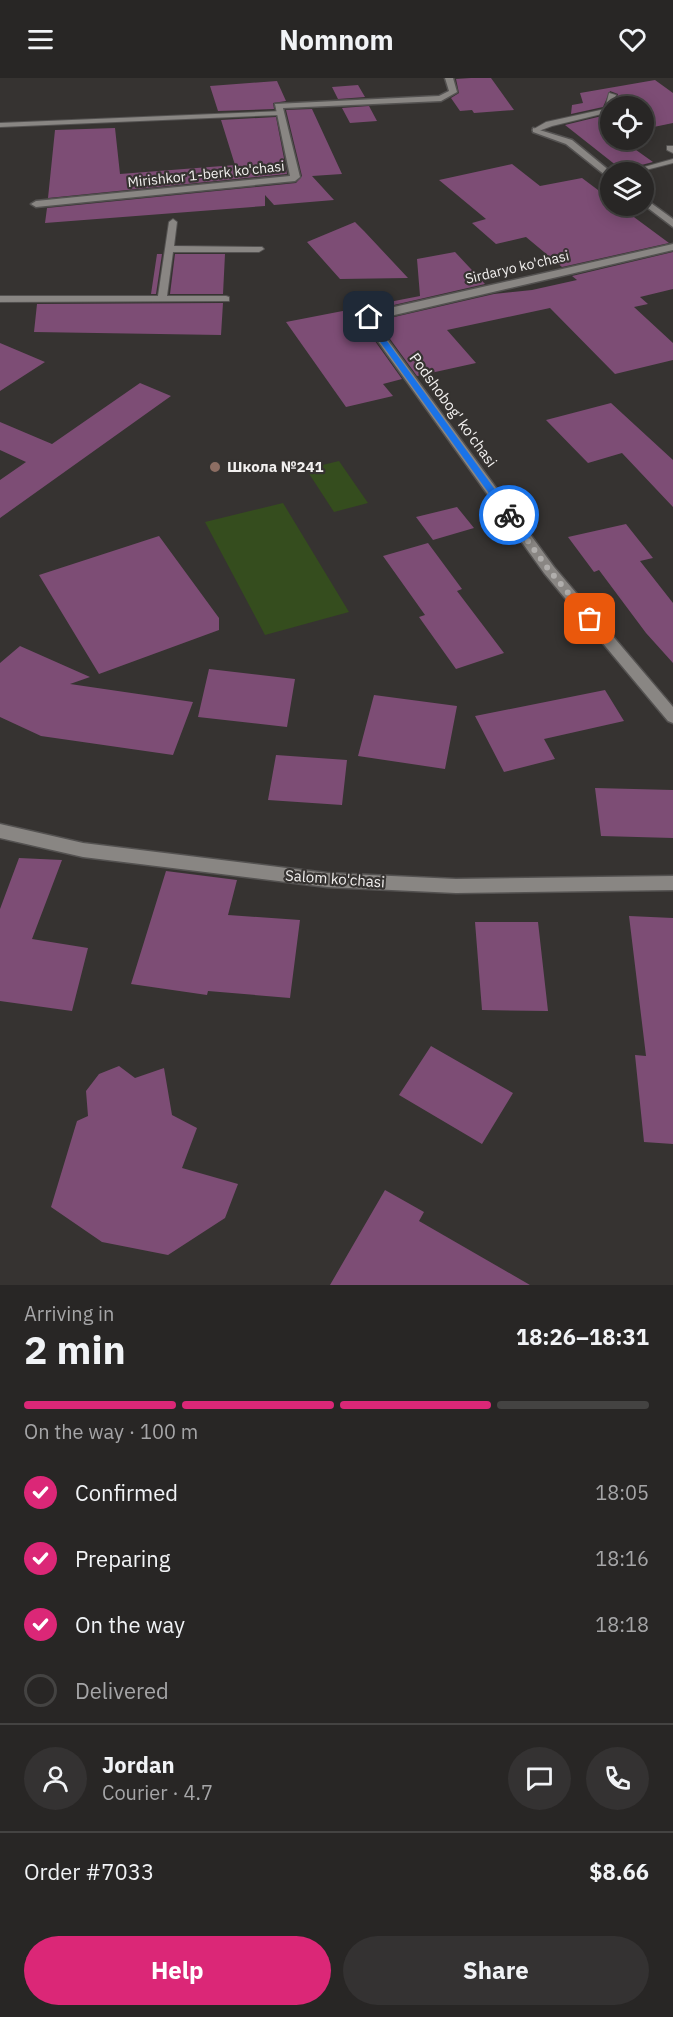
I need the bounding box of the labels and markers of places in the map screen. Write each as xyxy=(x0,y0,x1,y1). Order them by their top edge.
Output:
pin xyxy=(343,291,394,342)
place label: Школа №241 xyxy=(227,457,324,476)
marker: Школа №241 xyxy=(208,460,222,474)
pin xyxy=(564,593,615,644)

